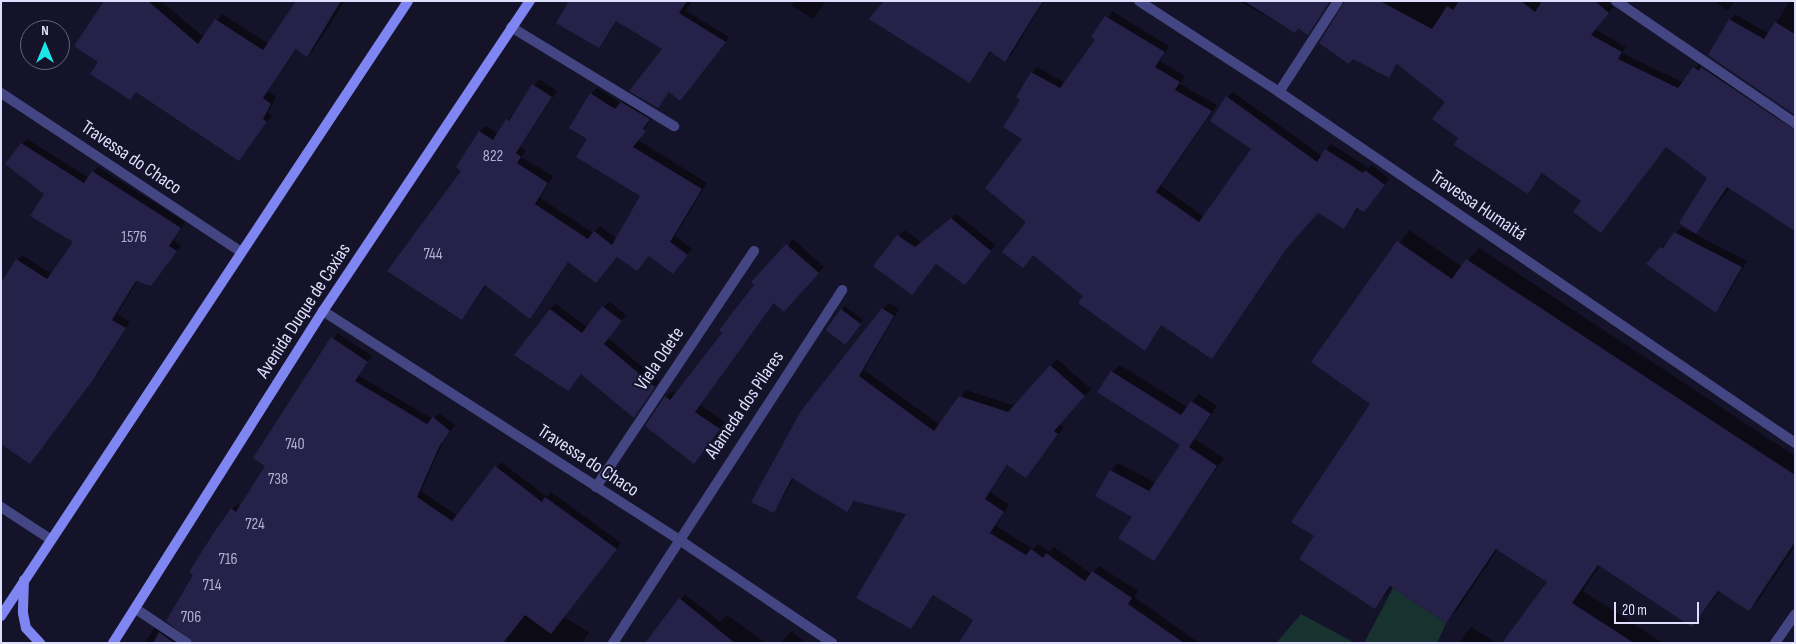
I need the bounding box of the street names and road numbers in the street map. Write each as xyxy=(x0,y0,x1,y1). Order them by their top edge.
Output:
street label: Travessa do Chaco xyxy=(77,116,185,200)
street label: Travessa Humaitá xyxy=(1426,166,1530,246)
street label: Avenida Duque de Caxias xyxy=(252,239,356,383)
street label: Viela Odete xyxy=(630,323,690,395)
street label: Alameda dos Pilares xyxy=(701,347,789,463)
street label: Travessa do Chaco xyxy=(533,420,643,502)

